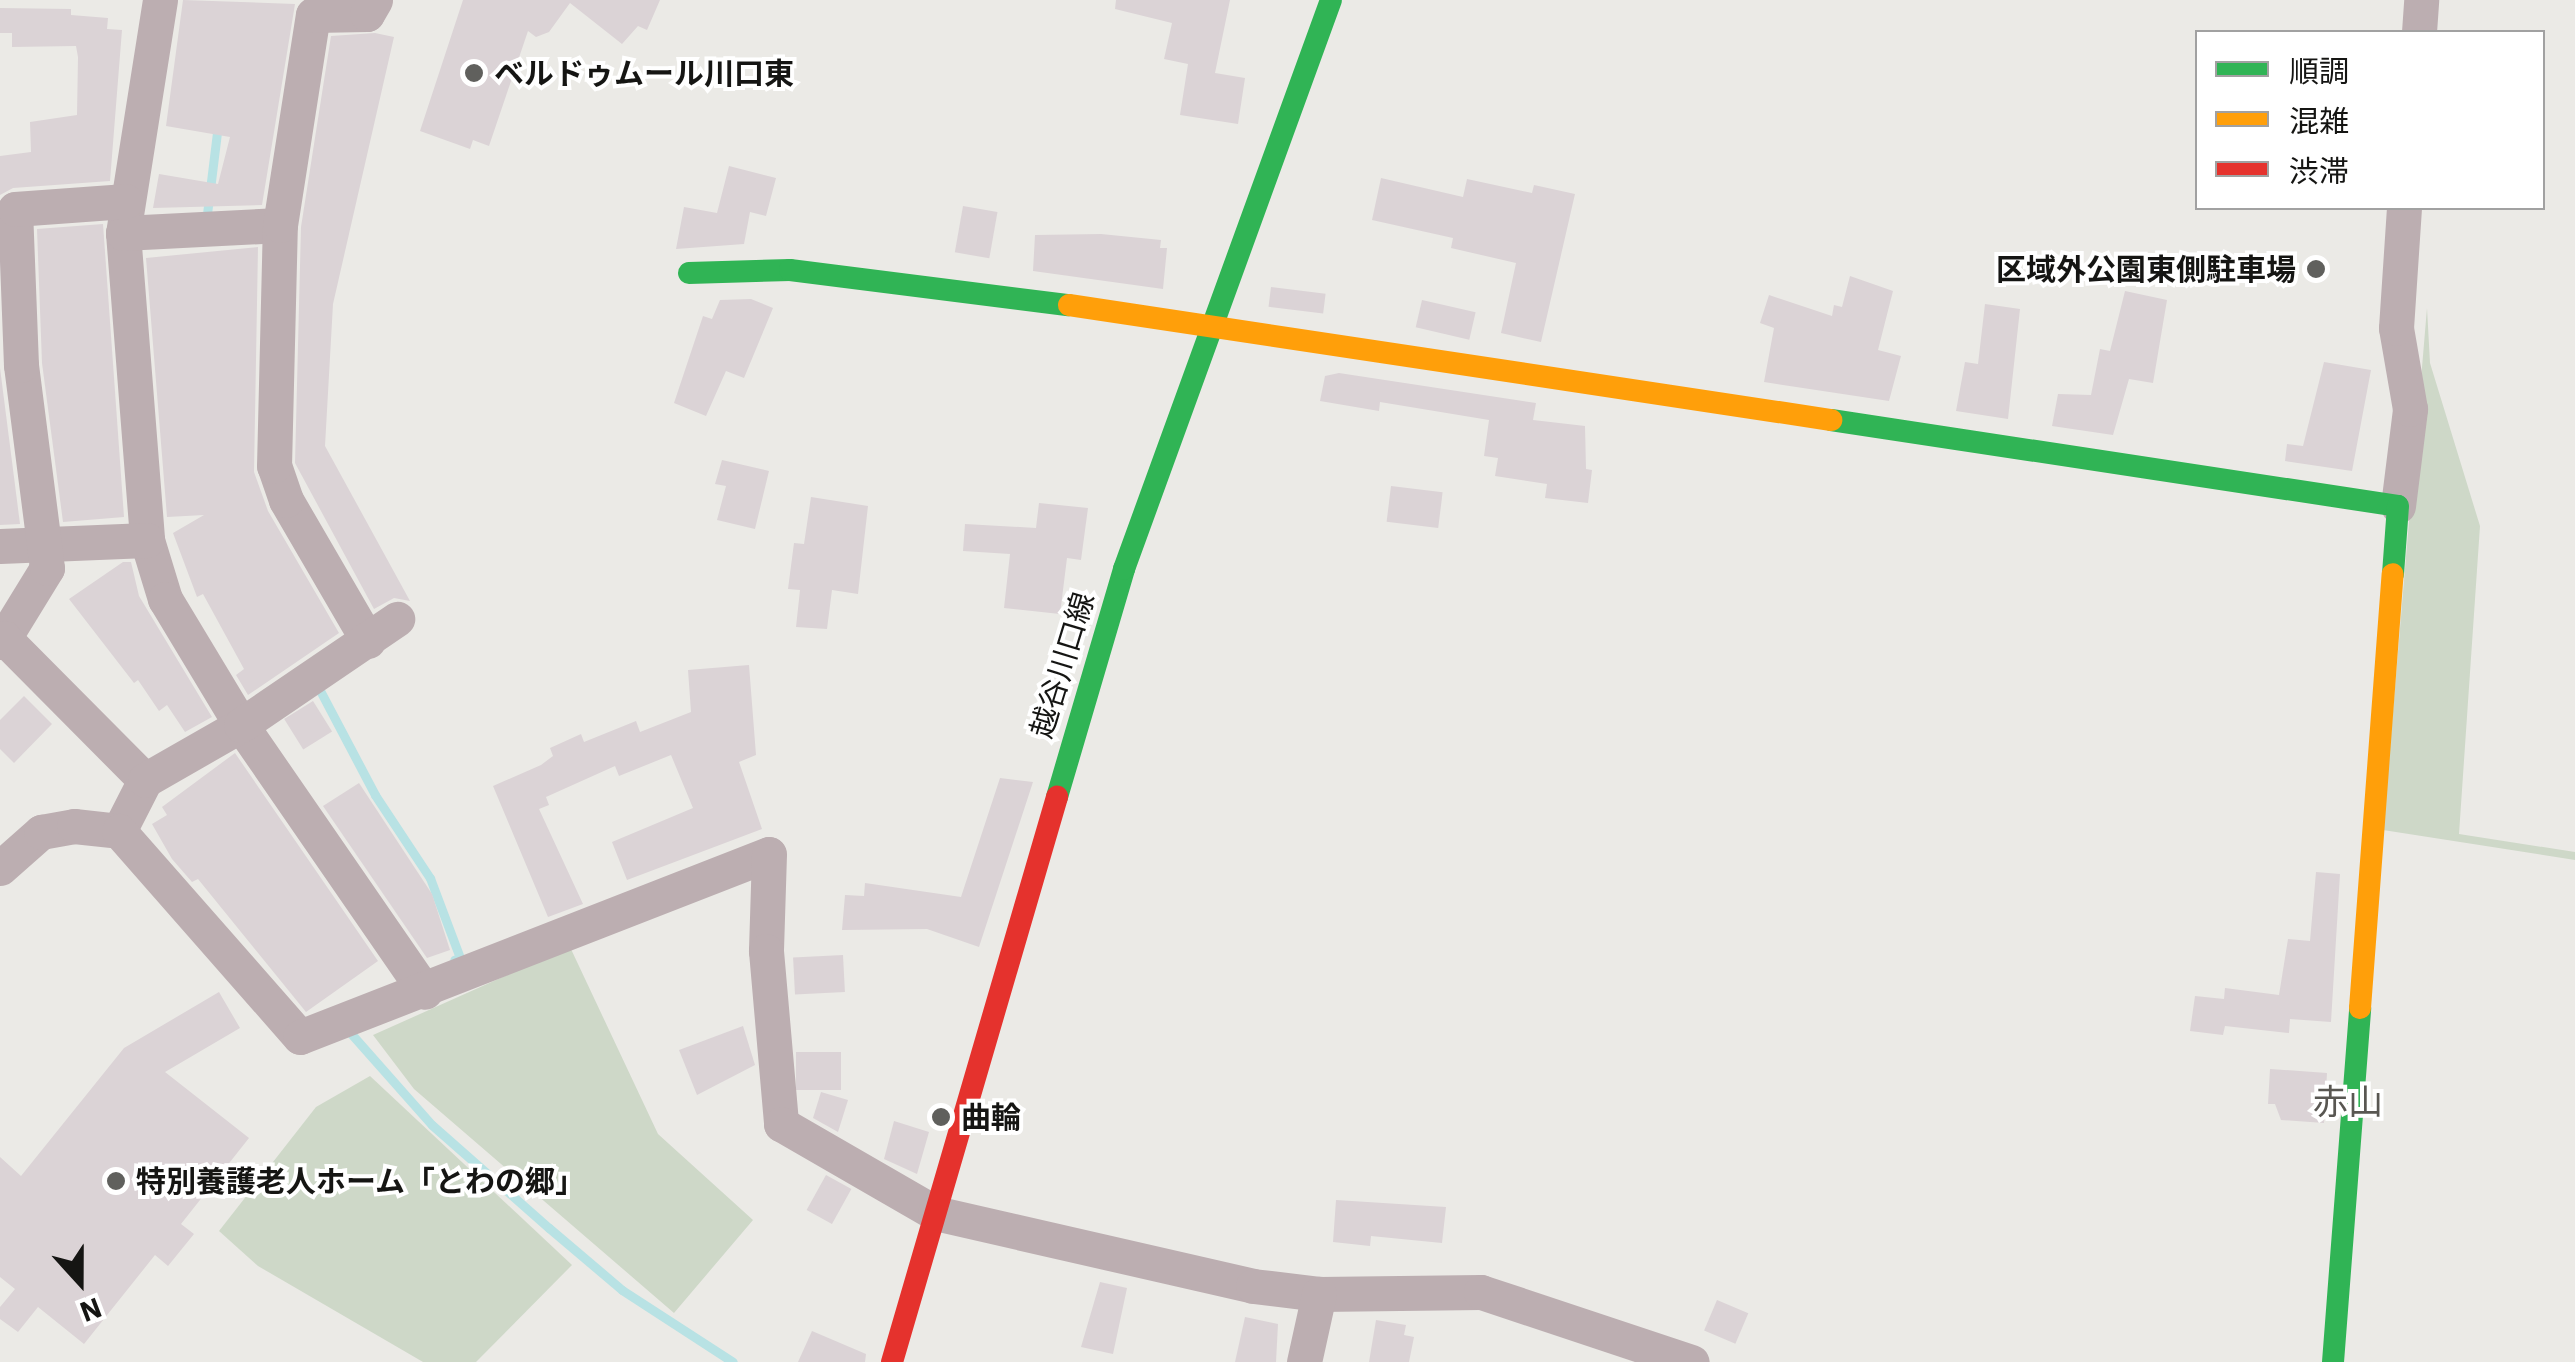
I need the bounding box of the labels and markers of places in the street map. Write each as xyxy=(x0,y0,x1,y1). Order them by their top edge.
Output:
place label: ベルドゥムール川口東 xyxy=(494,55,794,91)
marker: ベルドゥムール川口東 xyxy=(463,62,485,84)
place label: 区域外公園東側駐車場 xyxy=(1996,251,2296,287)
marker: 区域外公園東側駐車場 xyxy=(2305,258,2327,280)
place label: 曲輪 xyxy=(961,1099,1021,1135)
marker: 曲輪 xyxy=(930,1106,952,1128)
place label: 特別養護老人ホーム「とわの郷」 xyxy=(136,1163,586,1199)
marker: 特別養護老人ホーム「とわの郷」 xyxy=(105,1170,127,1192)

